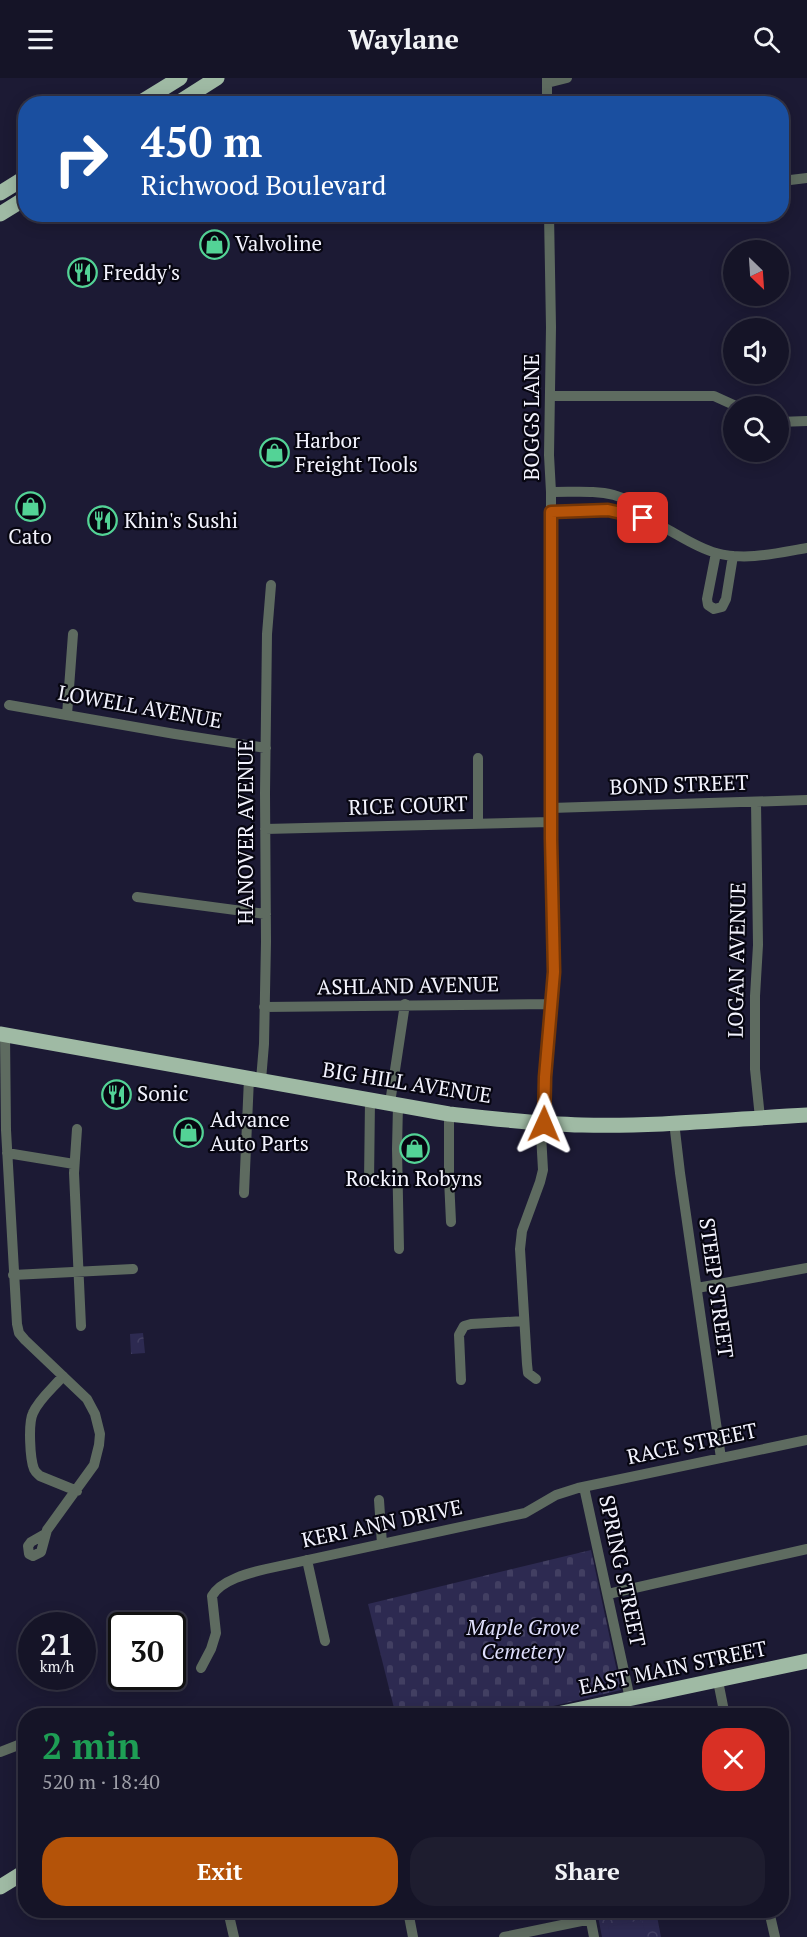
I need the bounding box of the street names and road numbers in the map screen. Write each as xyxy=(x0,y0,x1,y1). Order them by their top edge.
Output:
street label: BOGGS LANE xyxy=(517,353,545,481)
street label: LOWELL AVENUE xyxy=(56,678,224,734)
street label: HANOVER AVENUE xyxy=(231,740,259,924)
street label: BOND STREET xyxy=(609,768,749,800)
street label: RICE COURT xyxy=(348,789,468,821)
street label: LOGAN AVENUE xyxy=(721,882,751,1038)
street label: ASHLAND AVENUE xyxy=(317,969,499,1001)
street label: BIG HILL AVENUE xyxy=(321,1055,494,1109)
street label: STEEP STREET xyxy=(693,1216,741,1360)
street label: RACE STREET xyxy=(624,1416,760,1470)
street label: KERI ANN DRIVE xyxy=(299,1492,465,1554)
street label: SPRING STREET xyxy=(593,1492,653,1649)
street label: EAST MAIN STREET xyxy=(576,1633,769,1701)

